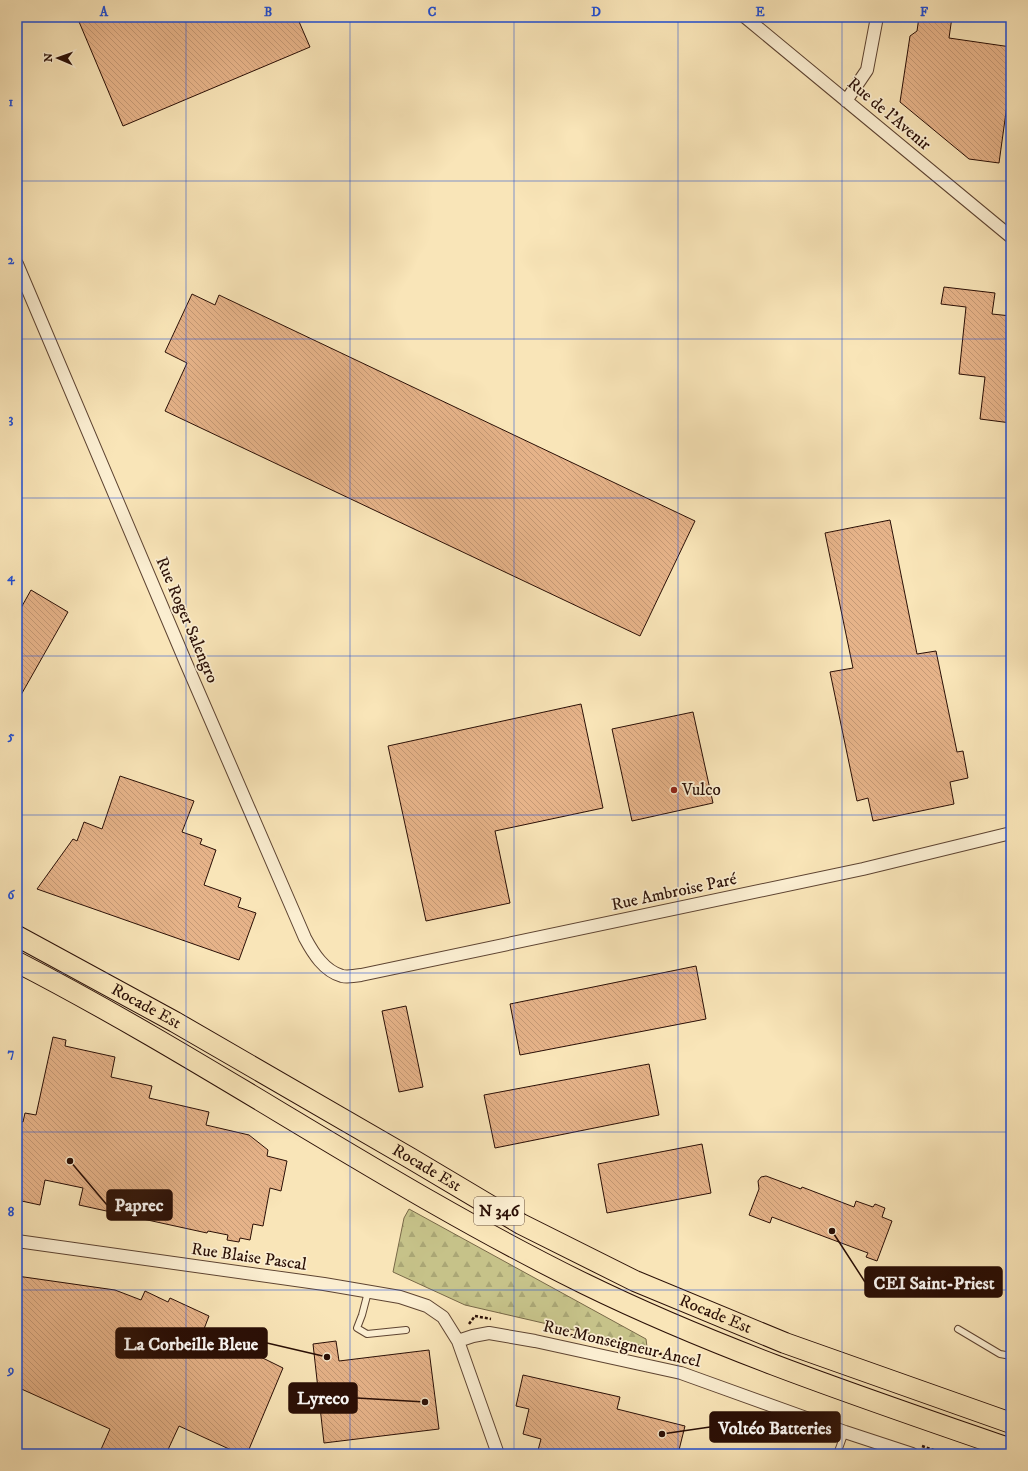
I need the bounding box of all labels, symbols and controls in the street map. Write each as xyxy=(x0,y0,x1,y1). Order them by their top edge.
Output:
text: A xyxy=(99,4,109,20)
text: B xyxy=(264,4,272,20)
text: C xyxy=(428,4,437,20)
text: D xyxy=(591,4,601,20)
text: E xyxy=(755,4,765,20)
text: F xyxy=(920,4,929,20)
north arrow xyxy=(38,38,78,78)
text: N xyxy=(42,53,56,62)
street label: Rue de l'Avenir xyxy=(843,73,936,156)
text: 1 xyxy=(9,94,14,110)
text: 2 xyxy=(8,252,15,268)
text: 3 xyxy=(9,411,14,427)
street label: Rue Roger Salengro xyxy=(151,554,223,686)
text: 4 xyxy=(6,569,15,586)
text: 5 xyxy=(7,728,15,744)
place label: Vulco xyxy=(681,779,721,801)
marker: Vulco xyxy=(669,785,679,795)
street label: Rue Ambroise Paré xyxy=(609,868,739,916)
text: 6 xyxy=(8,887,16,903)
street label: Rocade Est xyxy=(107,978,186,1034)
text: 7 xyxy=(8,1045,15,1061)
street label: Rocade Est xyxy=(388,1139,466,1197)
callout: Paprec xyxy=(107,1190,172,1220)
text: Paprec xyxy=(115,1195,164,1217)
road number: N 346 xyxy=(474,1197,524,1225)
text: 8 xyxy=(8,1204,15,1220)
street label: Rue Blaise Pascal xyxy=(190,1238,308,1276)
callout: CEI Saint-Priest xyxy=(865,1267,1002,1297)
text: CEI Saint-Priest xyxy=(873,1273,995,1295)
street label: Rocade Est xyxy=(676,1289,755,1339)
street label: Rue Monseigneur Ancel xyxy=(541,1315,703,1373)
callout: La Corbeille Bleue xyxy=(116,1328,267,1358)
text: La Corbeille Bleue xyxy=(124,1334,259,1356)
text: 9 xyxy=(7,1362,14,1378)
callout: Lyreco xyxy=(289,1383,357,1413)
text: Lyreco xyxy=(297,1388,349,1410)
callout: Voltéo Batteries xyxy=(710,1412,840,1442)
text: Voltéo Batteries xyxy=(717,1418,832,1440)

